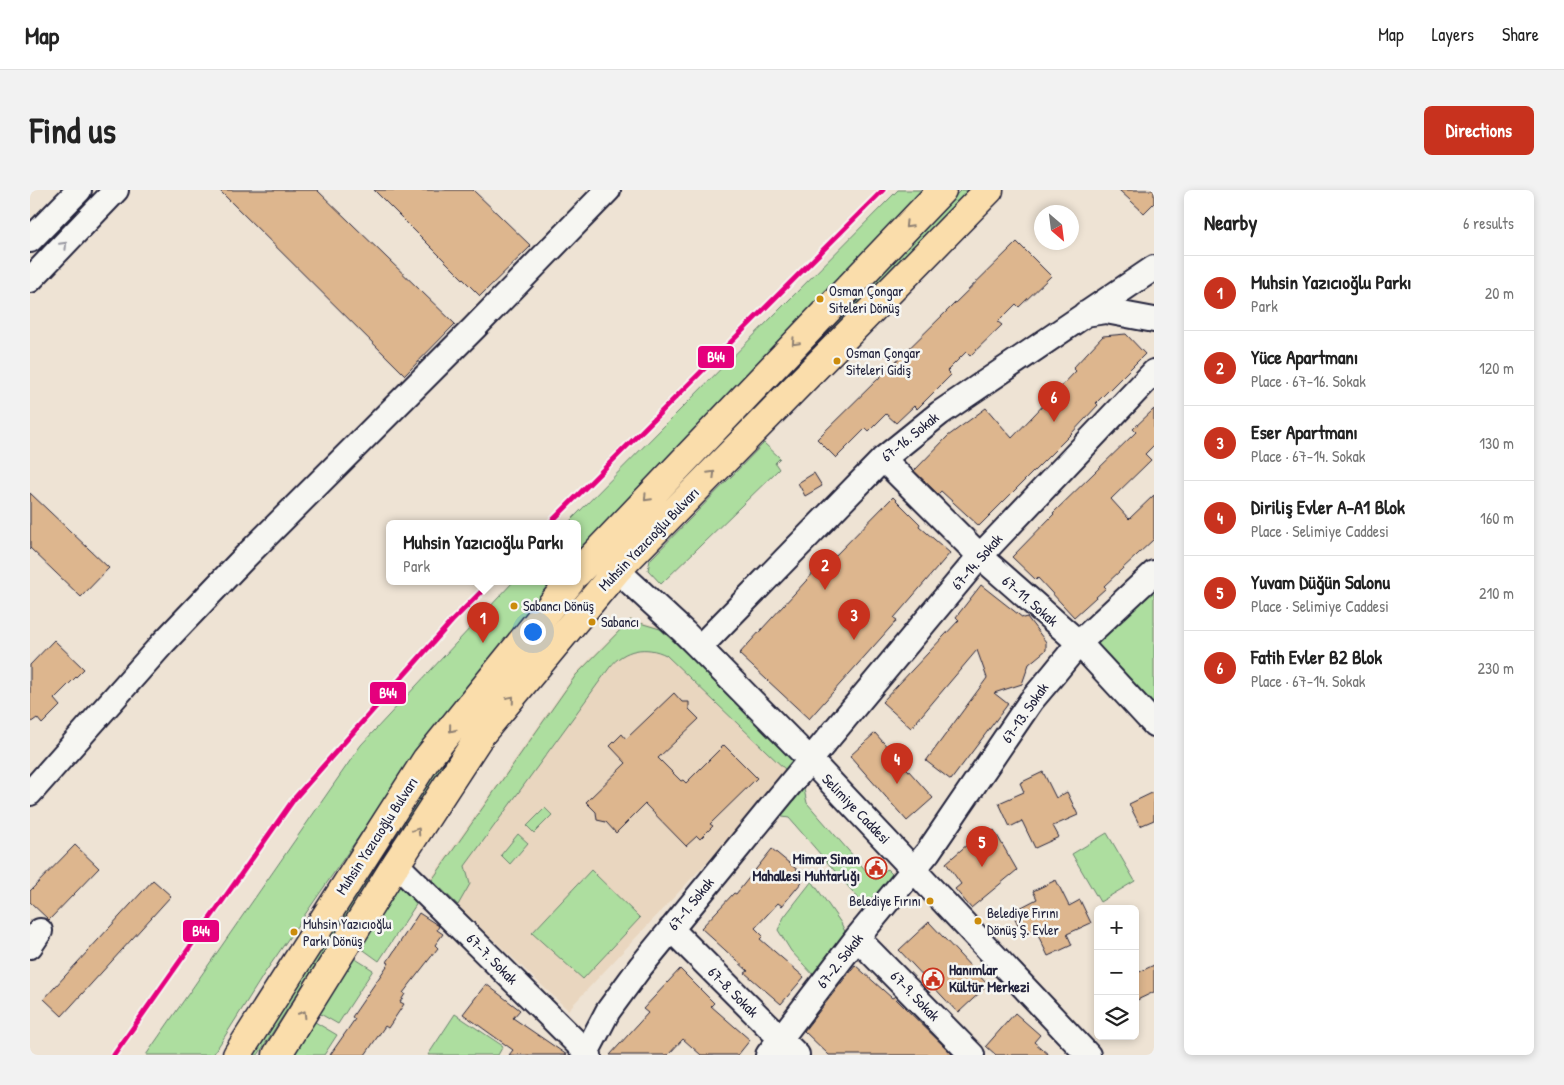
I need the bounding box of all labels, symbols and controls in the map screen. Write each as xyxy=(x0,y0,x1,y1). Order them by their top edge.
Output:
text: Map xyxy=(25,19,59,51)
text: Map xyxy=(1378,22,1404,47)
text: Layers xyxy=(1432,22,1474,47)
text: Share xyxy=(1502,22,1539,47)
button: Directions xyxy=(1424,106,1534,155)
text: Find us xyxy=(30,107,116,154)
north arrow xyxy=(1034,205,1079,250)
text: Nearby xyxy=(1204,208,1257,237)
text: 6 results xyxy=(1463,212,1514,234)
one-way arrow xyxy=(905,219,914,228)
one-way arrow xyxy=(58,241,67,250)
text: Muhsin Yazıcıoğlu Parkı xyxy=(1251,269,1411,295)
place label: Osman Çongar Siteleri Dönüş xyxy=(829,281,904,317)
text: 1 xyxy=(1217,282,1223,304)
text: 20 m xyxy=(1485,282,1514,304)
marker: Osman Çongar Siteleri Dönüş xyxy=(815,294,825,304)
text: Park xyxy=(1251,295,1278,317)
one-way arrow xyxy=(792,337,801,346)
place label: Osman Çongar Siteleri Gidiş xyxy=(846,343,921,379)
text: Yüce Apartmanı xyxy=(1251,344,1358,370)
line badge: B44 xyxy=(697,345,735,369)
text: B44 xyxy=(707,347,726,366)
marker: Osman Çongar Siteleri Gidiş xyxy=(832,356,842,366)
text: 2 xyxy=(1216,357,1224,379)
text: 120 m xyxy=(1479,357,1514,379)
text: Place · 67-16. Sokak xyxy=(1251,370,1366,392)
pin: 6 xyxy=(1038,381,1070,422)
street label: 67-16. Sokak xyxy=(876,407,943,466)
text: Eser Apartmanı xyxy=(1251,419,1358,445)
text: 3 xyxy=(1216,432,1224,454)
text: 130 m xyxy=(1479,432,1514,454)
text: Place · 67-14. Sokak xyxy=(1251,445,1365,467)
one-way arrow xyxy=(707,470,716,479)
street label: Muhsin Yazıcıoğlu Bulvarı xyxy=(594,482,704,595)
one-way arrow xyxy=(644,493,653,502)
text: Diriliş Evler A-A1 Blok xyxy=(1251,494,1405,520)
text: 4 xyxy=(1217,507,1223,529)
text: 160 m xyxy=(1480,507,1514,529)
popup xyxy=(386,520,581,585)
text: Place · Selimiye Caddesi xyxy=(1251,520,1389,542)
text: Muhsin Yazıcıoğlu Parkı xyxy=(403,529,564,555)
street label: 67-14. Sokak xyxy=(946,529,1007,594)
pin: 2 xyxy=(809,549,841,590)
text: Park xyxy=(403,555,430,577)
text: Yuvam Düğün Salonu xyxy=(1251,569,1390,595)
street label: 67-11. Sokak xyxy=(998,570,1063,631)
text: 5 xyxy=(1217,582,1223,604)
text: 210 m xyxy=(1479,582,1514,604)
text: Place · Selimiye Caddesi xyxy=(1251,595,1389,617)
place label: Sabancı Dönüş xyxy=(523,596,594,615)
pin: 3 xyxy=(838,599,870,640)
marker: Sabancı Dönüş xyxy=(509,601,519,611)
pin: 1 xyxy=(467,602,499,643)
place label: Sabancı xyxy=(601,612,639,631)
marker: Sabancı xyxy=(587,617,597,627)
your location xyxy=(520,619,546,645)
text: Fatih Evler B2 Blok xyxy=(1251,644,1382,670)
text: 6 xyxy=(1217,657,1223,679)
text: 230 m xyxy=(1478,657,1514,679)
text: Place · 67-14. Sokak xyxy=(1251,670,1365,692)
street label: 67-13. Sokak xyxy=(996,678,1053,747)
line badge: B44 xyxy=(369,681,407,705)
text: B44 xyxy=(379,683,398,702)
one-way arrow xyxy=(505,695,514,704)
one-way arrow xyxy=(449,723,457,732)
pin: 4 xyxy=(881,743,913,784)
street label: Selimiye Caddesi xyxy=(817,769,895,848)
street label: Muhsin Yazıcıoğlu Bulvarı xyxy=(331,773,423,899)
pin: 5 xyxy=(966,826,998,867)
one-way arrow xyxy=(411,828,420,837)
place label: Mimar Sinan Mahallesi Muhtarlığı xyxy=(753,848,860,887)
public building icon: Mimar Sinan Mahallesi Muhtarlığı xyxy=(864,856,888,880)
street label: 67-1. Sokak xyxy=(663,873,719,935)
place label: Belediye Fırını xyxy=(849,891,921,911)
marker: Belediye Fırını xyxy=(925,896,935,906)
place label: Belediye Fırını Dönüş Ş. Evler xyxy=(987,903,1060,939)
map controls xyxy=(1094,905,1139,1040)
button: + xyxy=(1094,905,1139,950)
place label: Muhsin Yazıcıoğlu Parkı Dönüş xyxy=(303,914,392,950)
marker: Belediye Fırını Dönüş Ş. Evler xyxy=(973,916,983,926)
line badge: B44 xyxy=(182,919,220,943)
text: B44 xyxy=(192,921,211,940)
marker: Muhsin Yazıcıoğlu Parkı Dönüş xyxy=(289,927,299,937)
street label: 67-7. Sokak xyxy=(462,928,523,989)
street label: 67-2. Sokak xyxy=(812,929,868,993)
button: − xyxy=(1094,950,1139,995)
place label: Hanımlar Kültür Merkezi xyxy=(949,959,1030,997)
street label: 67-8. Sokak xyxy=(703,962,763,1022)
street label: 67-9. Sokak xyxy=(886,966,945,1026)
public building icon: Hanımlar Kültür Merkezi xyxy=(921,967,945,991)
button: layers xyxy=(1094,995,1139,1040)
one-way arrow xyxy=(297,1010,307,1019)

